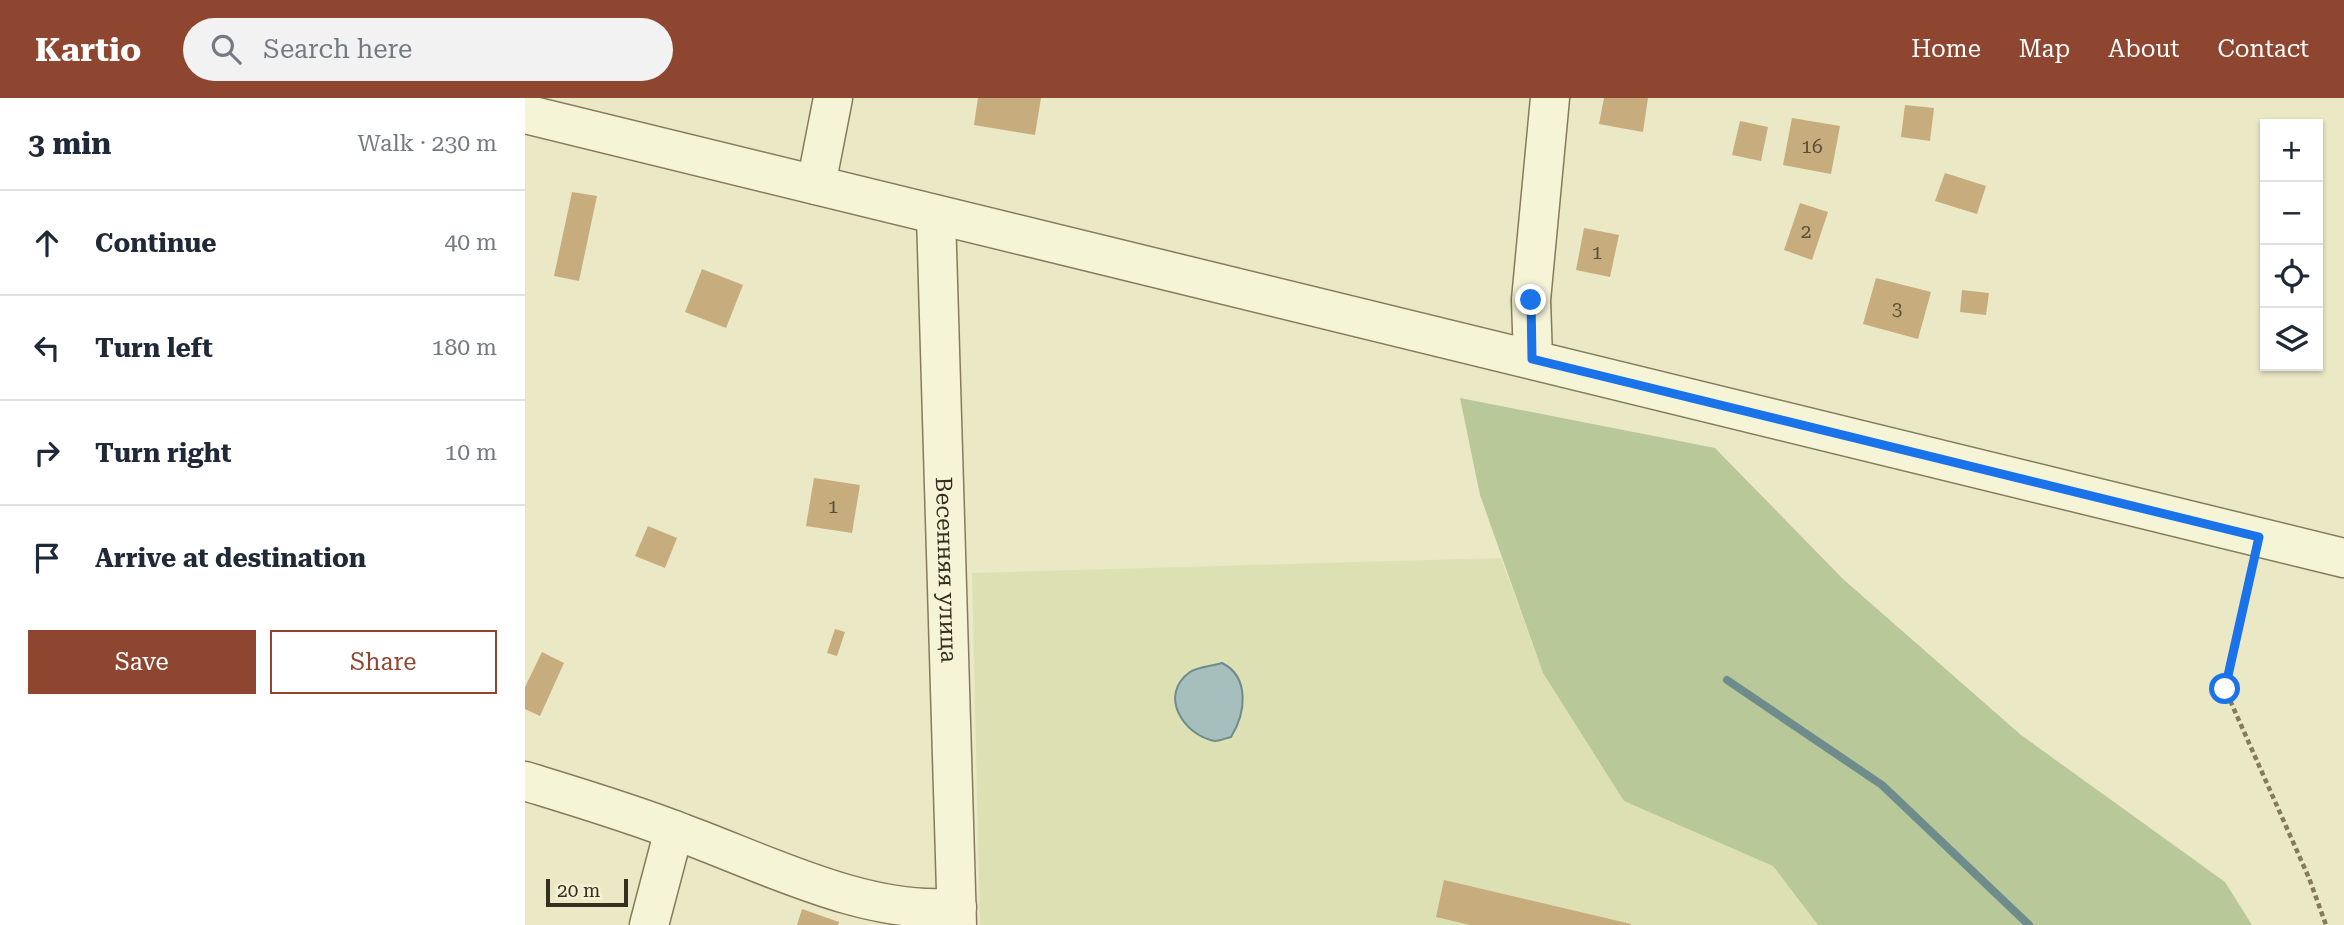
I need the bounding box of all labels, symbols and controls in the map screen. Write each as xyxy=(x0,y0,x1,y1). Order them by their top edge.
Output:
search box xyxy=(183,18,673,81)
text: Kartio xyxy=(35,30,141,69)
icon: search xyxy=(207,30,245,68)
text: Search here xyxy=(263,34,412,64)
text: Home xyxy=(1911,35,1981,63)
text: Map xyxy=(2019,35,2070,63)
text: About xyxy=(2108,35,2179,63)
text: Contact xyxy=(2217,35,2309,63)
map controls xyxy=(2260,119,2323,371)
button: + xyxy=(2260,119,2323,182)
text: 3 min xyxy=(28,126,111,161)
text: Walk · 230 m xyxy=(358,130,497,157)
house number: 16 xyxy=(1801,135,1823,158)
button: − xyxy=(2260,182,2323,245)
house number: 2 xyxy=(1801,220,1811,243)
icon: ahead xyxy=(28,224,66,262)
text: Continue xyxy=(95,228,217,258)
text: 40 m xyxy=(444,229,497,256)
house number: 1 xyxy=(1592,241,1602,264)
button: locate xyxy=(2260,245,2323,308)
route end xyxy=(1515,284,1546,315)
house number: 3 xyxy=(1892,297,1902,320)
button: layers xyxy=(2260,308,2323,371)
icon: left xyxy=(28,329,66,367)
text: Turn left xyxy=(95,333,213,363)
text: 180 m xyxy=(432,334,497,361)
icon: right xyxy=(28,434,66,472)
text: Turn right xyxy=(95,438,231,468)
text: 10 m xyxy=(444,439,497,466)
street label: Весенняя улица xyxy=(930,477,962,664)
house number: 1 xyxy=(828,495,838,518)
icon: arrive xyxy=(28,539,66,577)
text: Arrive at destination xyxy=(95,543,366,573)
button: Save xyxy=(28,630,256,694)
button: Share xyxy=(270,630,497,694)
route start xyxy=(2209,673,2240,704)
scale bar xyxy=(546,876,628,908)
text: 20 m xyxy=(557,879,600,902)

